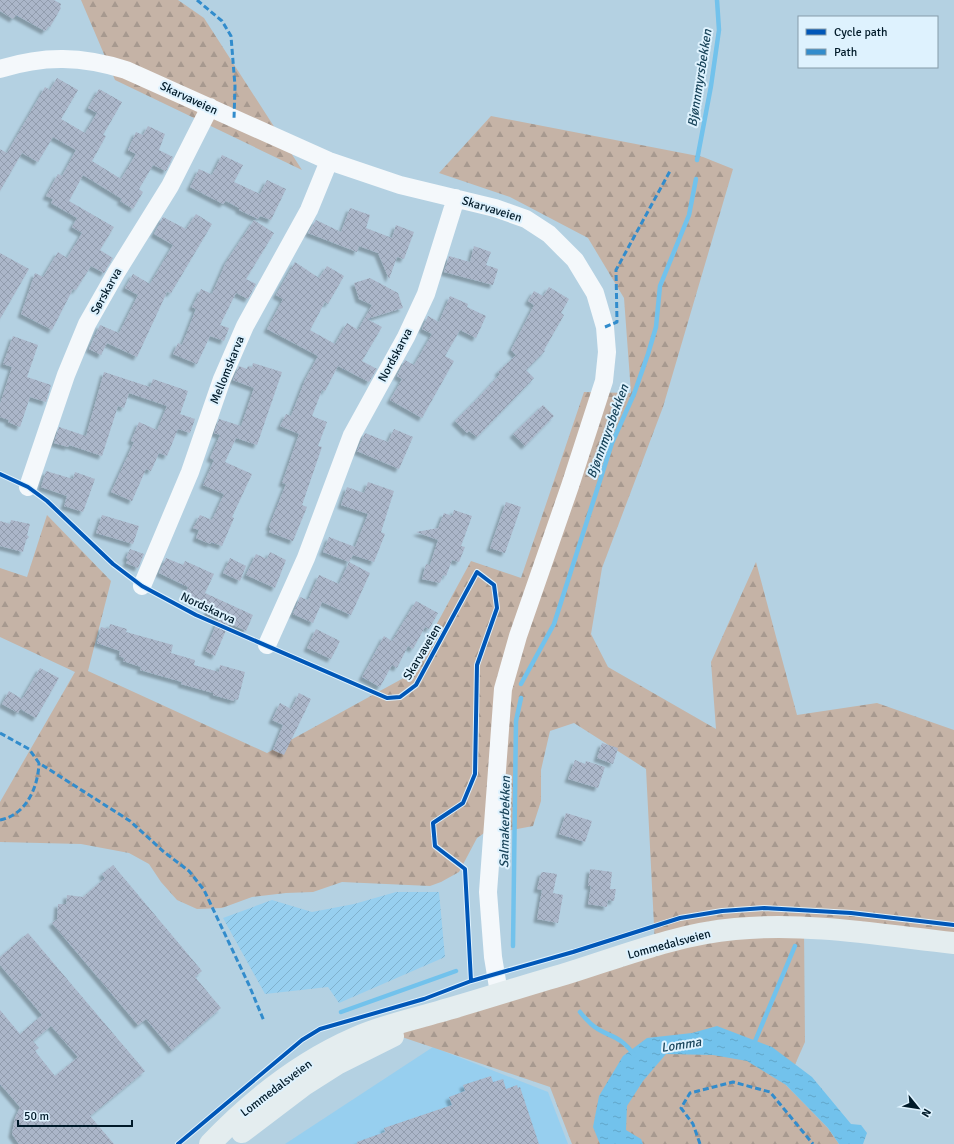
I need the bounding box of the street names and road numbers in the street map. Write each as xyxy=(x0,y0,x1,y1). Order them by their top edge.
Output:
street label: Skarvaveien xyxy=(158,79,220,118)
street label: Skarvaveien xyxy=(460,193,524,226)
street label: Sørskarva xyxy=(88,265,125,317)
street label: Nordskarva xyxy=(375,326,416,385)
street label: Mellomskarva xyxy=(207,334,248,406)
street label: Nordskarva xyxy=(178,589,238,628)
street label: Skarvaveien xyxy=(400,622,445,683)
street label: Lommedalsveien xyxy=(626,926,712,963)
street label: Lommedalsveien xyxy=(238,1057,315,1120)

